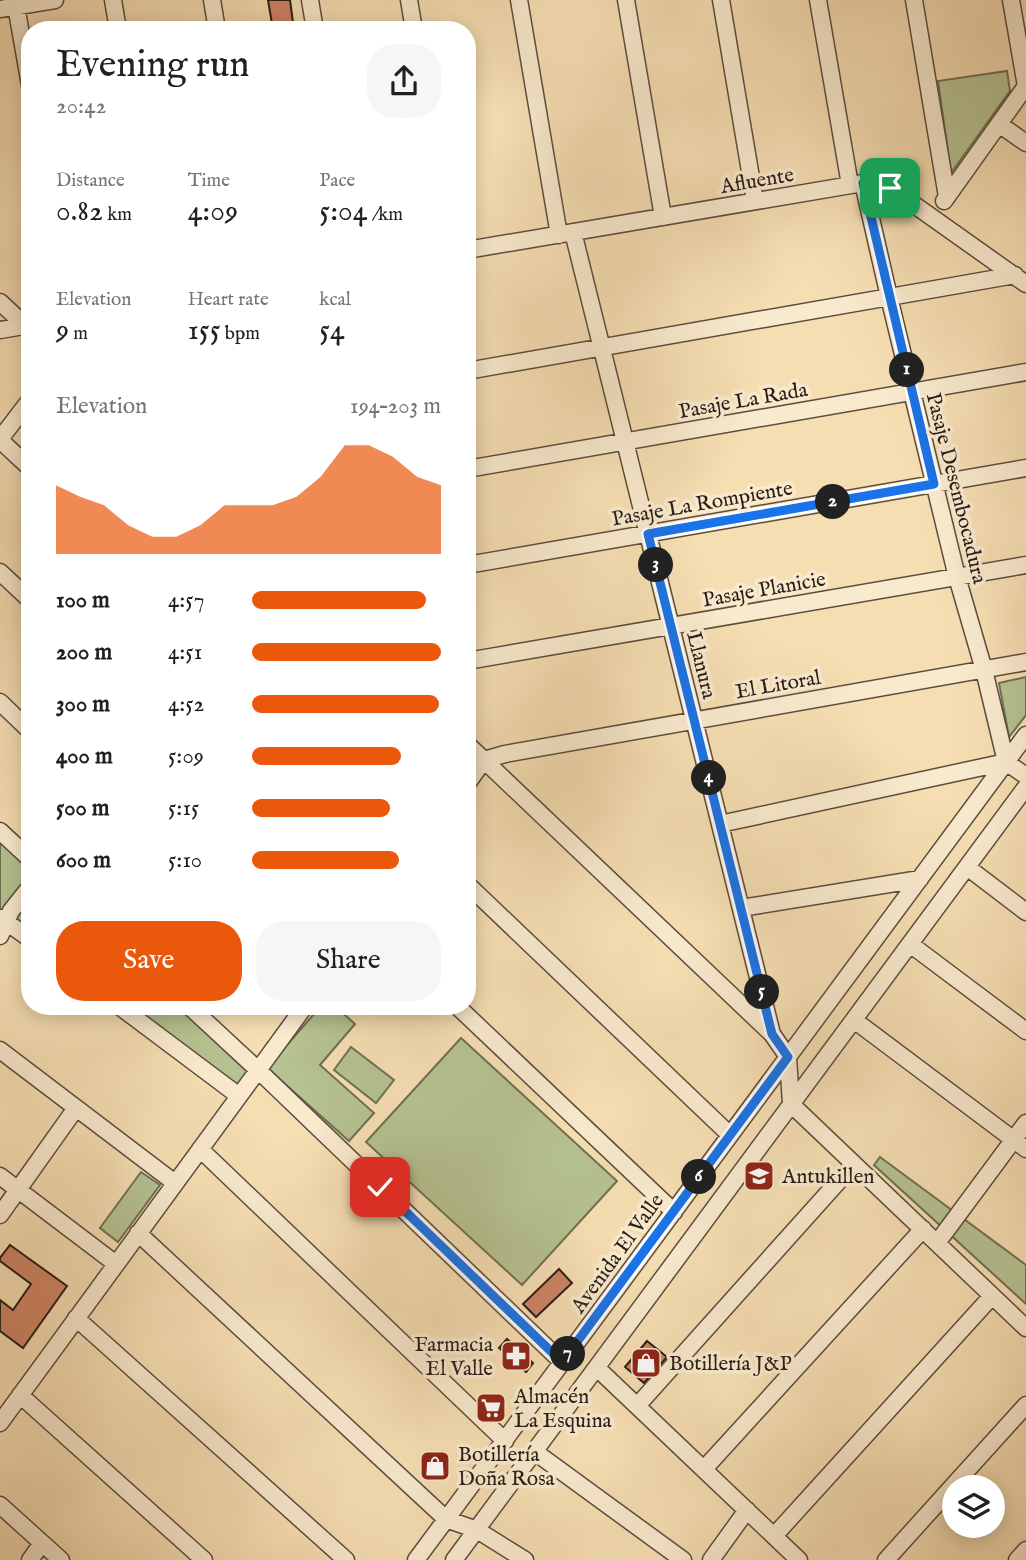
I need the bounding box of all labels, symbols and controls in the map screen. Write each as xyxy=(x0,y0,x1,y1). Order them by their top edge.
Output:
text: Evening run xyxy=(56,42,250,90)
button: share xyxy=(367,44,441,118)
text: 20:42 xyxy=(56,92,106,121)
pin xyxy=(860,158,920,218)
street label: Afluente xyxy=(717,162,796,201)
text: Distance xyxy=(56,169,125,193)
text: Time xyxy=(188,169,230,193)
text: Pace xyxy=(319,169,355,193)
icon: arrive xyxy=(871,169,909,207)
text: 0.82 xyxy=(56,193,103,231)
text: 4:09 xyxy=(188,193,238,231)
text: 5:04 xyxy=(319,193,368,231)
text: km xyxy=(103,203,132,227)
text: /km xyxy=(368,203,403,227)
text: Elevation xyxy=(56,288,131,312)
text: Heart rate xyxy=(188,288,269,312)
text: kcal xyxy=(319,288,351,312)
text: 9 xyxy=(56,312,69,350)
text: 155 xyxy=(188,312,221,350)
text: 54 xyxy=(319,312,345,350)
text: m xyxy=(69,322,88,346)
text: bpm xyxy=(221,322,260,346)
pin: 1 xyxy=(890,352,925,388)
text: 1 xyxy=(903,357,910,381)
street label: Pasaje La Rada xyxy=(677,377,811,426)
street label: Pasaje Desembocadura xyxy=(919,390,993,588)
text: Elevation xyxy=(56,392,147,421)
text: 194–203 m xyxy=(350,392,441,421)
street label: Pasaje La Rompiente xyxy=(610,475,795,534)
pin: 2 xyxy=(816,484,850,520)
text: 2 xyxy=(828,489,837,513)
pin: 3 xyxy=(638,548,674,582)
text: 3 xyxy=(652,552,659,576)
street label: Pasaje Planicie xyxy=(701,566,828,615)
text: 100 m xyxy=(56,586,110,615)
text: 4:57 xyxy=(168,586,204,615)
street label: Llanura xyxy=(679,629,722,703)
text: 200 m xyxy=(56,638,112,667)
text: 4:51 xyxy=(168,638,202,667)
street label: El Litoral xyxy=(733,665,823,706)
text: 300 m xyxy=(56,690,110,719)
text: 4:52 xyxy=(168,690,204,719)
text: 400 m xyxy=(56,742,113,771)
text: 5:09 xyxy=(168,742,204,771)
pin: 4 xyxy=(692,760,726,796)
text: 4 xyxy=(704,765,713,789)
text: 500 m xyxy=(56,794,110,823)
text: 5:15 xyxy=(168,794,199,823)
text: 600 m xyxy=(56,846,111,875)
text: 5:10 xyxy=(168,846,202,875)
button: Save xyxy=(56,921,242,1001)
button: Share xyxy=(256,921,441,1001)
pin: 5 xyxy=(744,974,780,1010)
text: 5 xyxy=(758,979,765,1003)
pin xyxy=(350,1157,410,1217)
school or university icon: Antukillen xyxy=(742,1159,776,1193)
pin: 6 xyxy=(682,1160,716,1194)
text: 6 xyxy=(694,1164,703,1188)
place label: Antukillen xyxy=(781,1164,875,1191)
icon: check xyxy=(361,1168,399,1206)
street label: Avenida El Valle xyxy=(565,1188,671,1320)
place label: Farmacia El Valle xyxy=(414,1332,494,1383)
pin: 7 xyxy=(550,1336,586,1372)
pharmacy icon: Farmacia El Valle xyxy=(499,1339,533,1373)
text: 7 xyxy=(563,1341,572,1365)
shop icon: Botillería J&P xyxy=(629,1346,663,1380)
place label: Botillería J&P xyxy=(669,1351,792,1378)
place label: Almacén La Esquina xyxy=(513,1384,613,1435)
supermarket icon: Almacén La Esquina xyxy=(474,1391,508,1425)
place label: Botillería Doña Rosa xyxy=(458,1442,556,1493)
shop icon: Botillería Doña Rosa xyxy=(418,1449,452,1483)
map controls xyxy=(942,1475,1005,1538)
button: layers xyxy=(942,1475,1005,1538)

